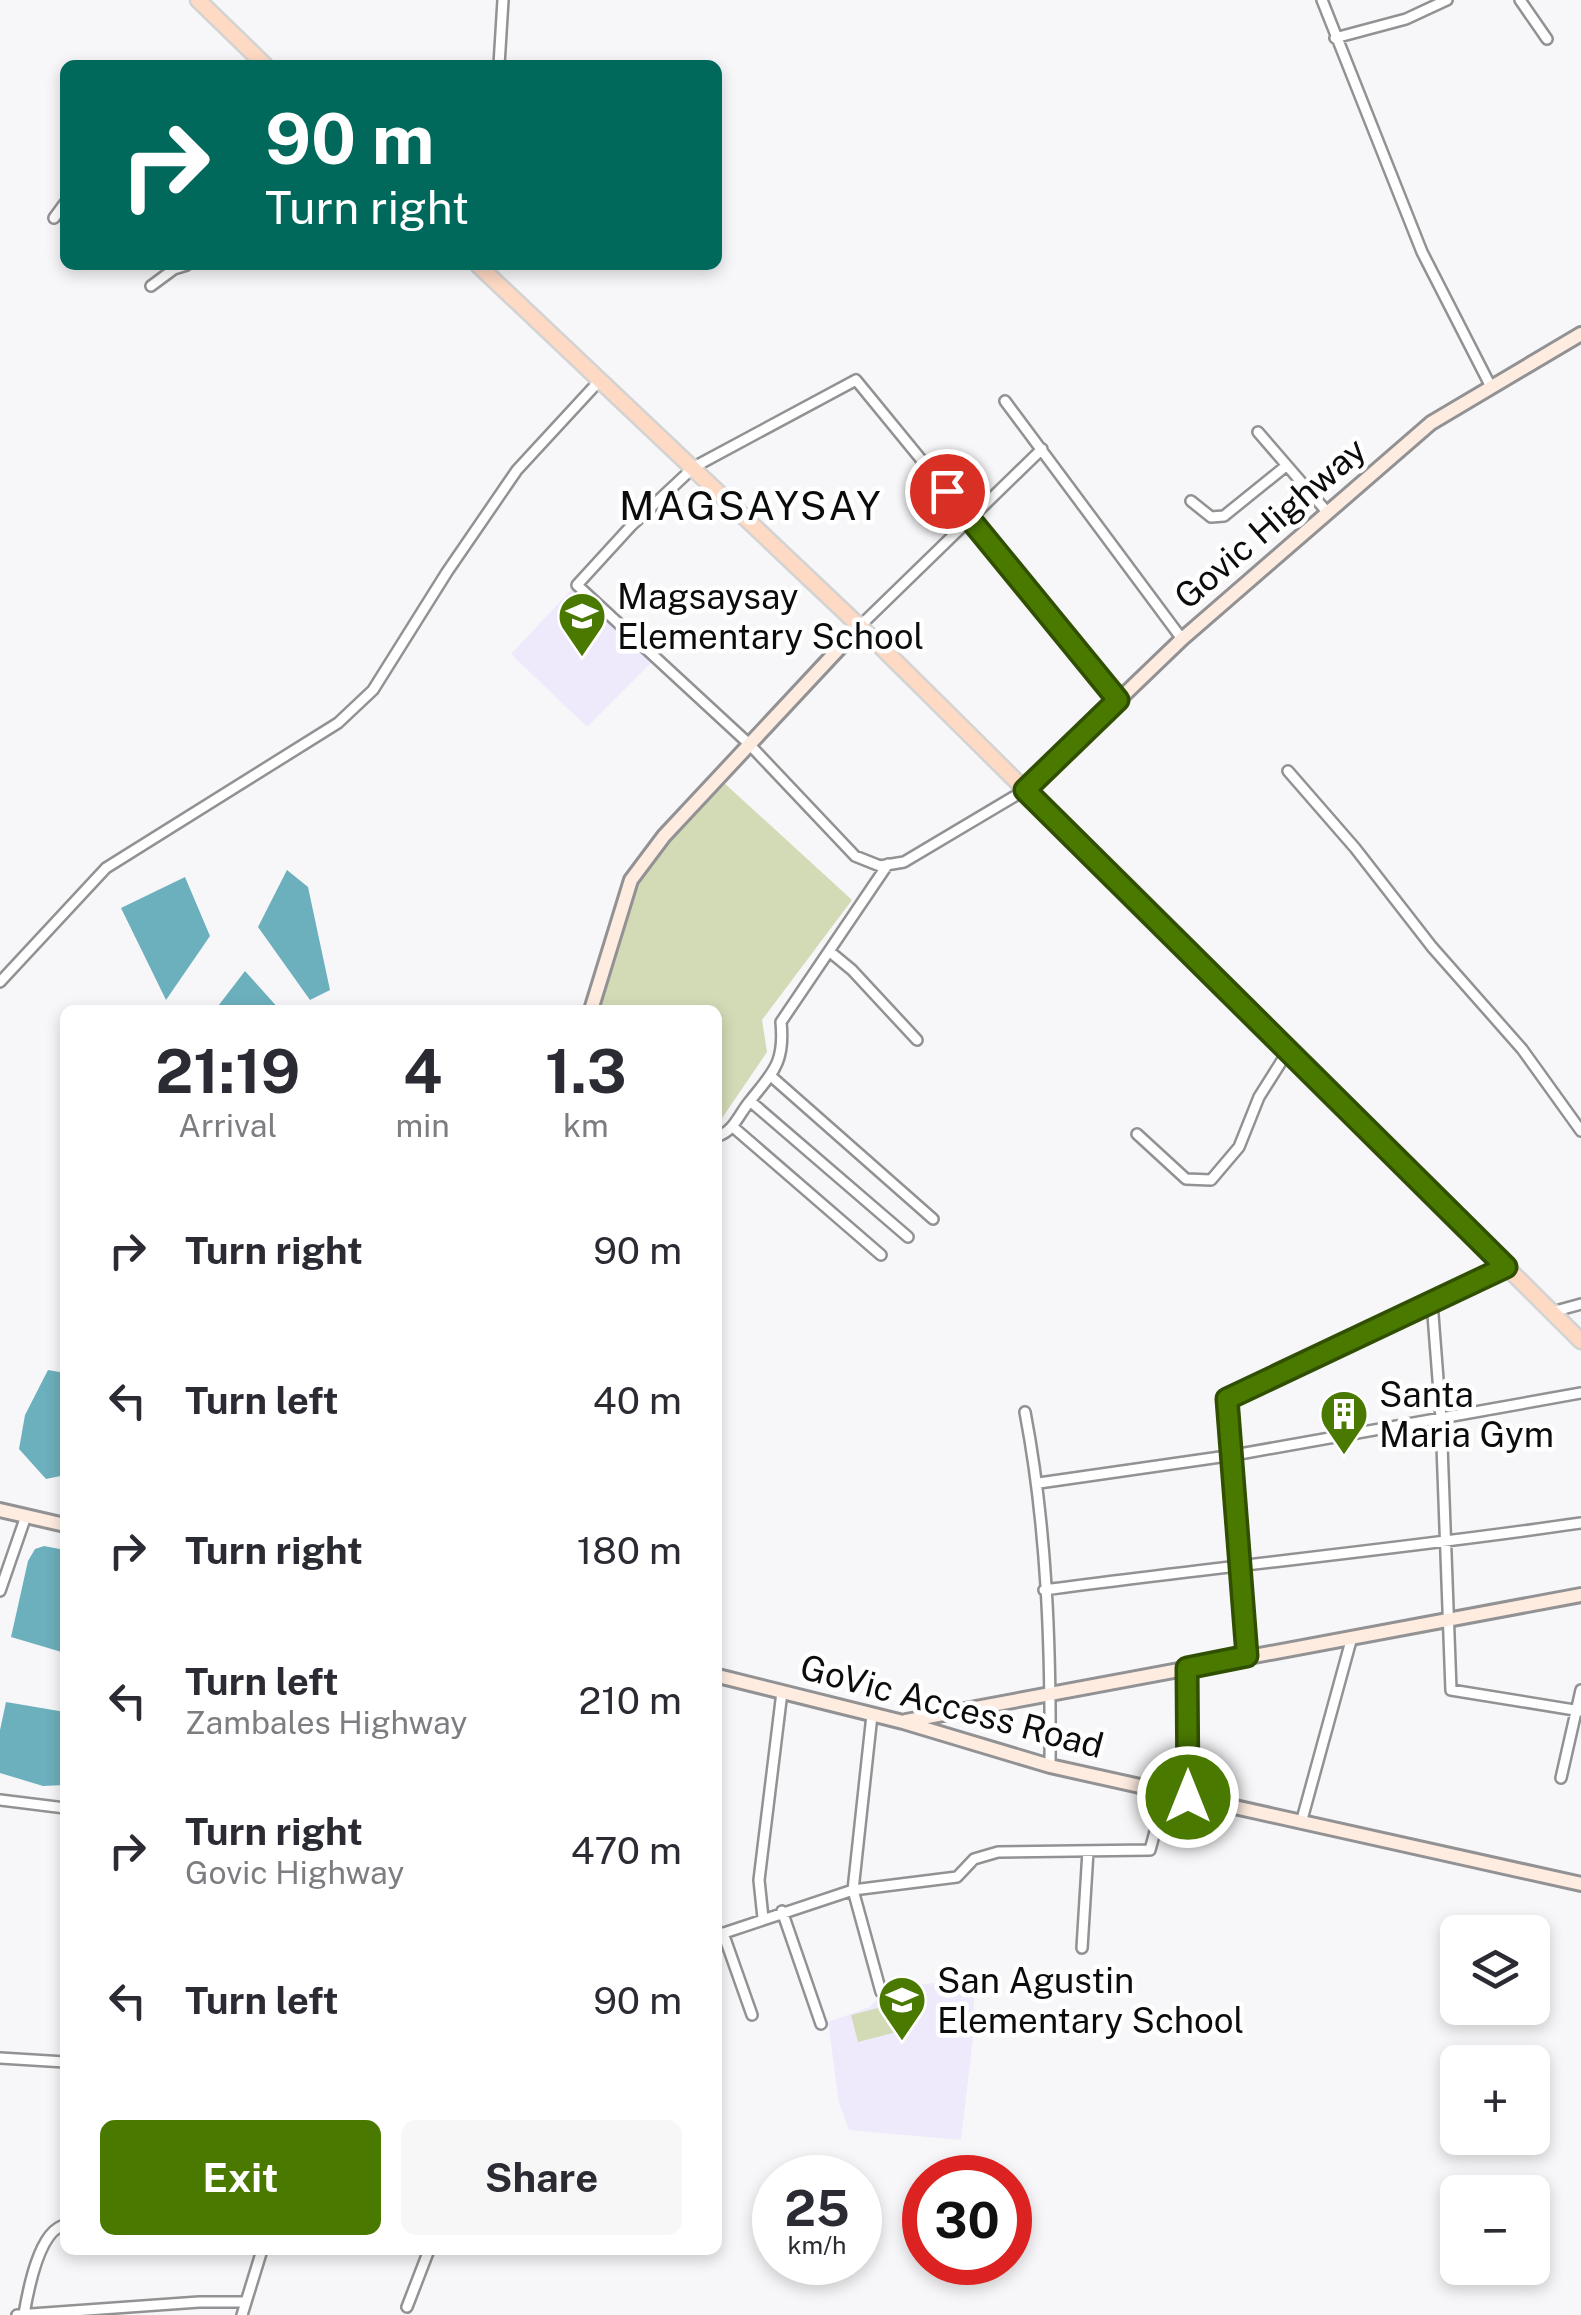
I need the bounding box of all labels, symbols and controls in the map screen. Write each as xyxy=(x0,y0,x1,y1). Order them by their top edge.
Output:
text: 90 m xyxy=(265,97,435,180)
icon: right xyxy=(100,100,230,230)
text: Turn right xyxy=(265,181,469,234)
street label: Govic Highway xyxy=(1166,429,1374,617)
pin xyxy=(905,449,990,534)
icon: arrive xyxy=(920,464,975,519)
district label: MAGSAYSAY xyxy=(619,482,883,529)
place label: Magsaysay Elementary School xyxy=(617,576,924,657)
school or university icon: Magsaysay Elementary School xyxy=(556,590,608,658)
text: 21:19 xyxy=(155,1036,300,1107)
text: 4 xyxy=(403,1036,442,1107)
text: 1.3 xyxy=(545,1036,627,1107)
text: Arrival xyxy=(178,1107,277,1144)
text: min xyxy=(396,1107,450,1144)
text: km xyxy=(563,1107,609,1144)
icon: right xyxy=(100,1223,155,1278)
text: Turn right xyxy=(185,1228,363,1273)
text: 90 m xyxy=(593,1228,682,1273)
icon: left xyxy=(100,1373,155,1428)
place label: Santa Maria Gym xyxy=(1379,1374,1554,1455)
text: Turn left xyxy=(185,1378,339,1423)
text: 40 m xyxy=(593,1378,682,1423)
building icon: Santa Maria Gym xyxy=(1318,1388,1370,1456)
icon: right xyxy=(100,1523,155,1578)
text: Turn right xyxy=(185,1528,363,1573)
text: 180 m xyxy=(577,1528,682,1573)
street label: GoVic Access Road xyxy=(796,1646,1108,1766)
text: Turn left xyxy=(185,1659,339,1704)
icon: left xyxy=(100,1673,155,1728)
text: 210 m xyxy=(579,1678,682,1723)
text: Zambales Highway xyxy=(185,1704,467,1741)
position arrow xyxy=(1136,1745,1240,1849)
text: Turn right xyxy=(185,1809,363,1854)
icon: right xyxy=(100,1823,155,1878)
text: 470 m xyxy=(571,1828,682,1873)
text: Govic Highway xyxy=(185,1854,404,1891)
map controls xyxy=(1440,1915,1550,2285)
button: layers xyxy=(1440,1915,1550,2025)
place label: San Agustin Elementary School xyxy=(937,1960,1244,2041)
icon: left xyxy=(100,1973,155,2028)
school or university icon: San Agustin Elementary School xyxy=(876,1974,928,2042)
text: Turn left xyxy=(185,1978,339,2023)
text: 90 m xyxy=(593,1978,682,2023)
button: + xyxy=(1440,2045,1550,2155)
button: Exit xyxy=(100,2120,381,2235)
button: Share xyxy=(401,2120,682,2235)
speed limit sign: 30 xyxy=(902,2155,1032,2285)
button: − xyxy=(1440,2175,1550,2285)
text: 25 xyxy=(784,2178,850,2237)
text: km/h xyxy=(788,2230,846,2260)

